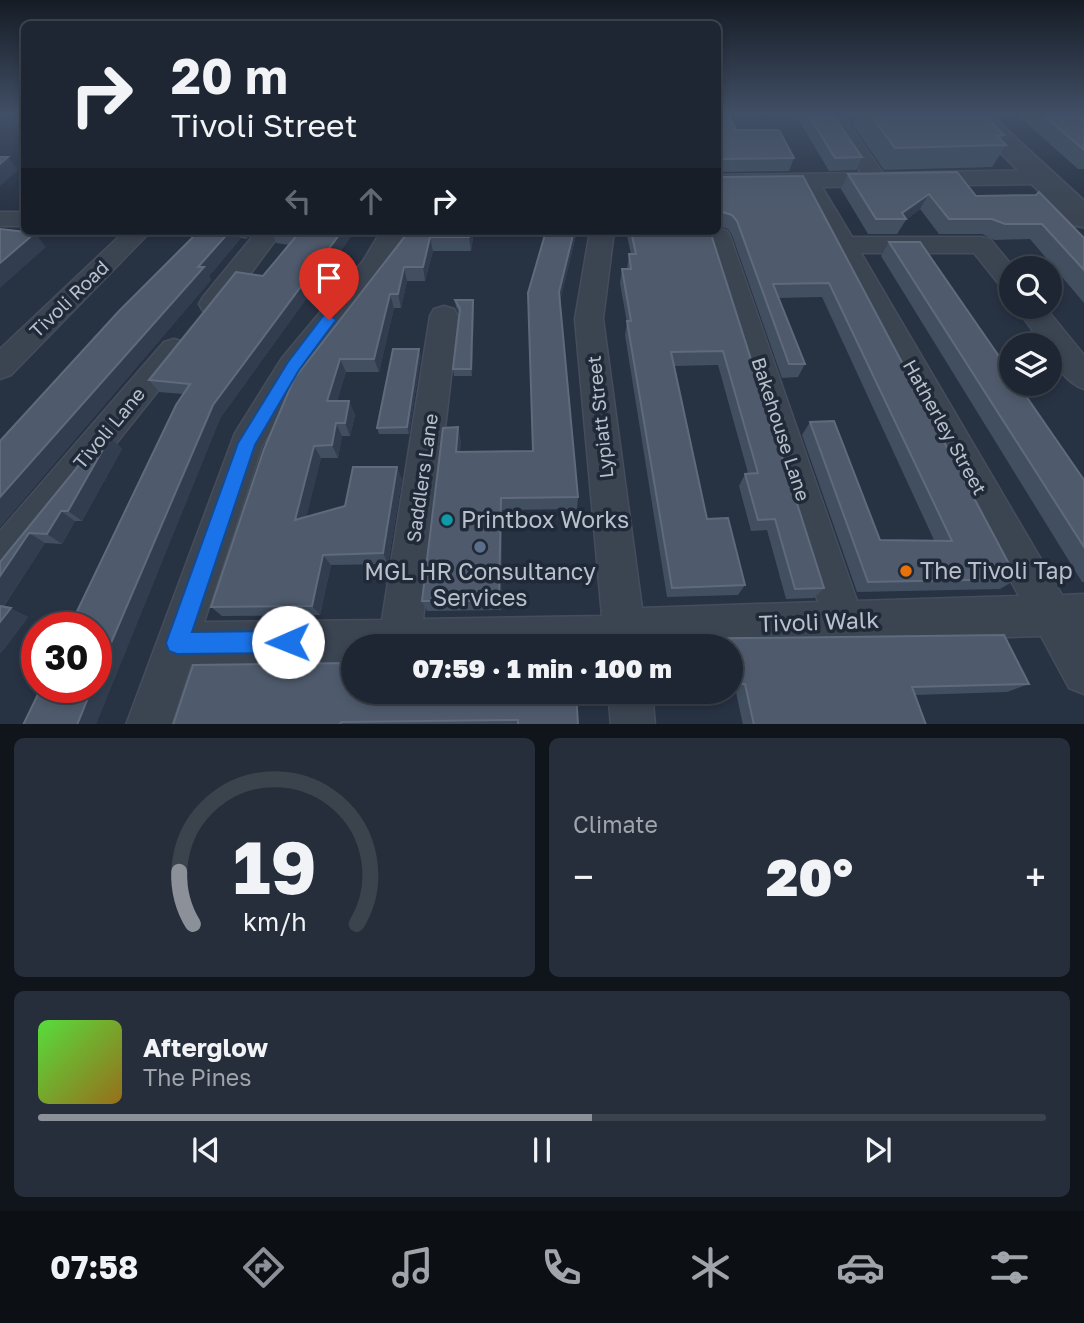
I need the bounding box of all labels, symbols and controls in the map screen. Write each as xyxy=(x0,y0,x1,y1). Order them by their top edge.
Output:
text: 20 m xyxy=(171,46,288,105)
icon: right xyxy=(56,49,147,140)
text: Tivoli Street xyxy=(171,106,357,144)
icon: left xyxy=(279,182,317,220)
icon: ahead xyxy=(352,182,390,220)
icon: right xyxy=(425,182,463,220)
pin xyxy=(299,248,359,320)
street label: Tivoli Road xyxy=(24,255,113,342)
map controls xyxy=(999,256,1062,396)
button: search xyxy=(999,256,1062,319)
icon: arrive xyxy=(310,259,348,297)
button: layers xyxy=(999,333,1062,396)
street label: Bakehouse Lane xyxy=(747,354,816,504)
street label: Lypiatt Street xyxy=(582,355,617,480)
street label: Hatherley Street xyxy=(899,355,992,498)
street label: Tivoli Lane xyxy=(68,382,149,473)
street label: Saddlers Lane xyxy=(401,412,442,544)
place label: Printbox Works xyxy=(461,505,629,533)
marker: Printbox Works xyxy=(439,512,455,528)
marker: MGL HR Consultancy Services xyxy=(472,539,488,555)
place label: The Tivoli Tap xyxy=(920,556,1073,584)
place label: MGL HR Consultancy Services xyxy=(364,557,596,611)
marker: The Tivoli Tap xyxy=(898,563,914,579)
position arrow xyxy=(251,605,325,679)
street label: Tivoli Walk xyxy=(758,605,880,637)
speed limit sign: 30 xyxy=(21,612,112,703)
text: 07:59 · 1 min · 100 m xyxy=(412,653,672,684)
text: Climate xyxy=(573,810,658,838)
text: 19 xyxy=(233,823,316,910)
text: 20° xyxy=(766,845,853,907)
text: − xyxy=(573,854,594,899)
text: + xyxy=(1025,854,1046,899)
text: km/h xyxy=(243,905,306,936)
text: Afterglow xyxy=(143,1032,268,1063)
text: The Pines xyxy=(143,1063,251,1091)
icon: previous xyxy=(187,1131,225,1169)
icon: pause xyxy=(523,1131,561,1169)
icon: next xyxy=(859,1131,897,1169)
icon: directions xyxy=(239,1243,288,1292)
icon: music xyxy=(388,1243,437,1292)
icon: phone xyxy=(537,1243,586,1292)
icon: climate xyxy=(686,1243,735,1292)
icon: car xyxy=(836,1243,885,1292)
icon: filters xyxy=(985,1243,1034,1292)
text: 07:58 xyxy=(50,1248,139,1286)

